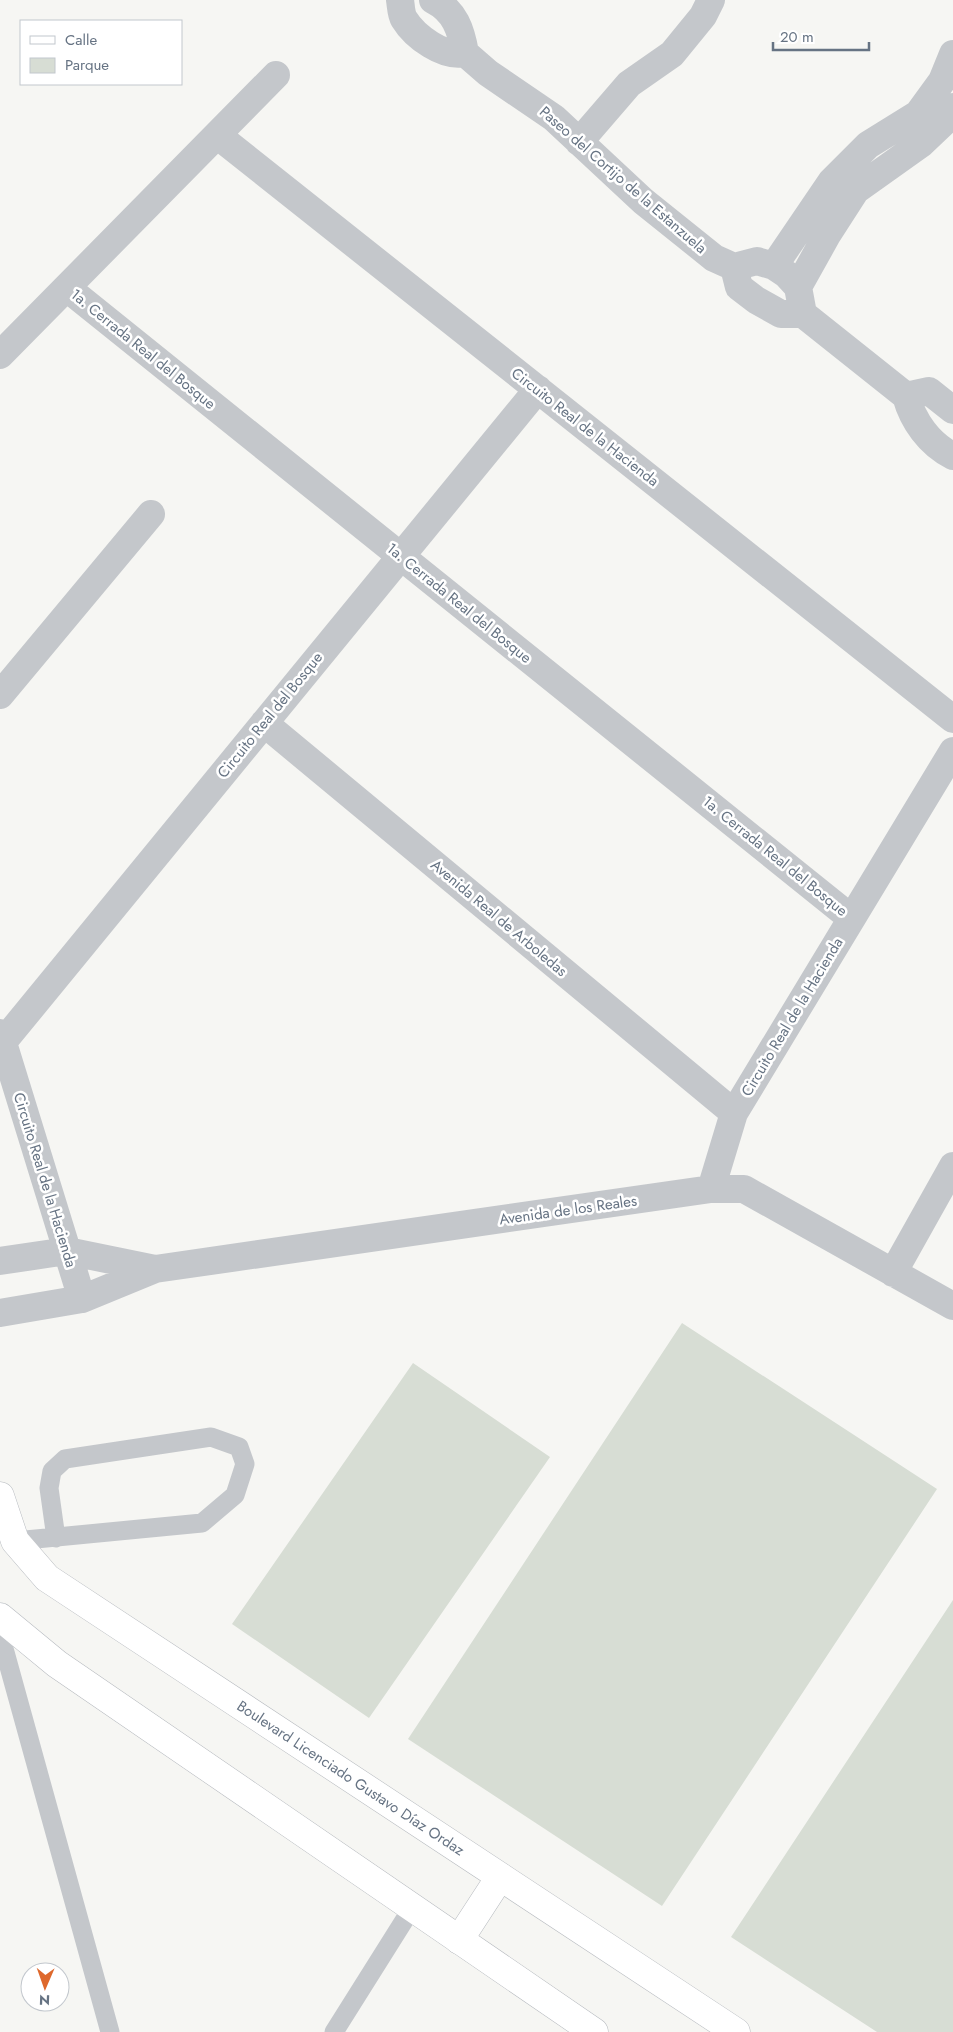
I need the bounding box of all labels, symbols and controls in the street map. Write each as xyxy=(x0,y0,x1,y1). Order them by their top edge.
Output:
legend xyxy=(20,20,182,85)
scale bar xyxy=(773,20,869,52)
text: 20 m xyxy=(780,26,814,48)
text: Calle xyxy=(65,29,97,51)
text: Parque xyxy=(65,54,109,76)
street label: Paseo del Cortijo de la Estanzuela xyxy=(535,101,711,259)
street label: 1a. Cerrada Real del Bosque xyxy=(66,283,220,415)
street label: Circuito Real de la Hacienda xyxy=(507,362,663,492)
street label: 1a. Cerrada Real del Bosque xyxy=(382,537,536,669)
street label: Circuito Real del Bosque xyxy=(212,647,328,783)
street label: 1a. Cerrada Real del Bosque xyxy=(698,790,852,922)
street label: Avenida Real de Arboledas xyxy=(426,854,572,982)
street label: Circuito Real de la Hacienda xyxy=(736,933,848,1101)
street label: Circuito Real de la Hacienda xyxy=(8,1090,82,1270)
street label: Avenida de los Reales xyxy=(498,1189,638,1231)
street label: Boulevard Licenciado Gustavo Díaz Ordaz xyxy=(233,1695,469,1861)
north arrow xyxy=(20,1962,70,2012)
text: N xyxy=(39,1990,50,2010)

